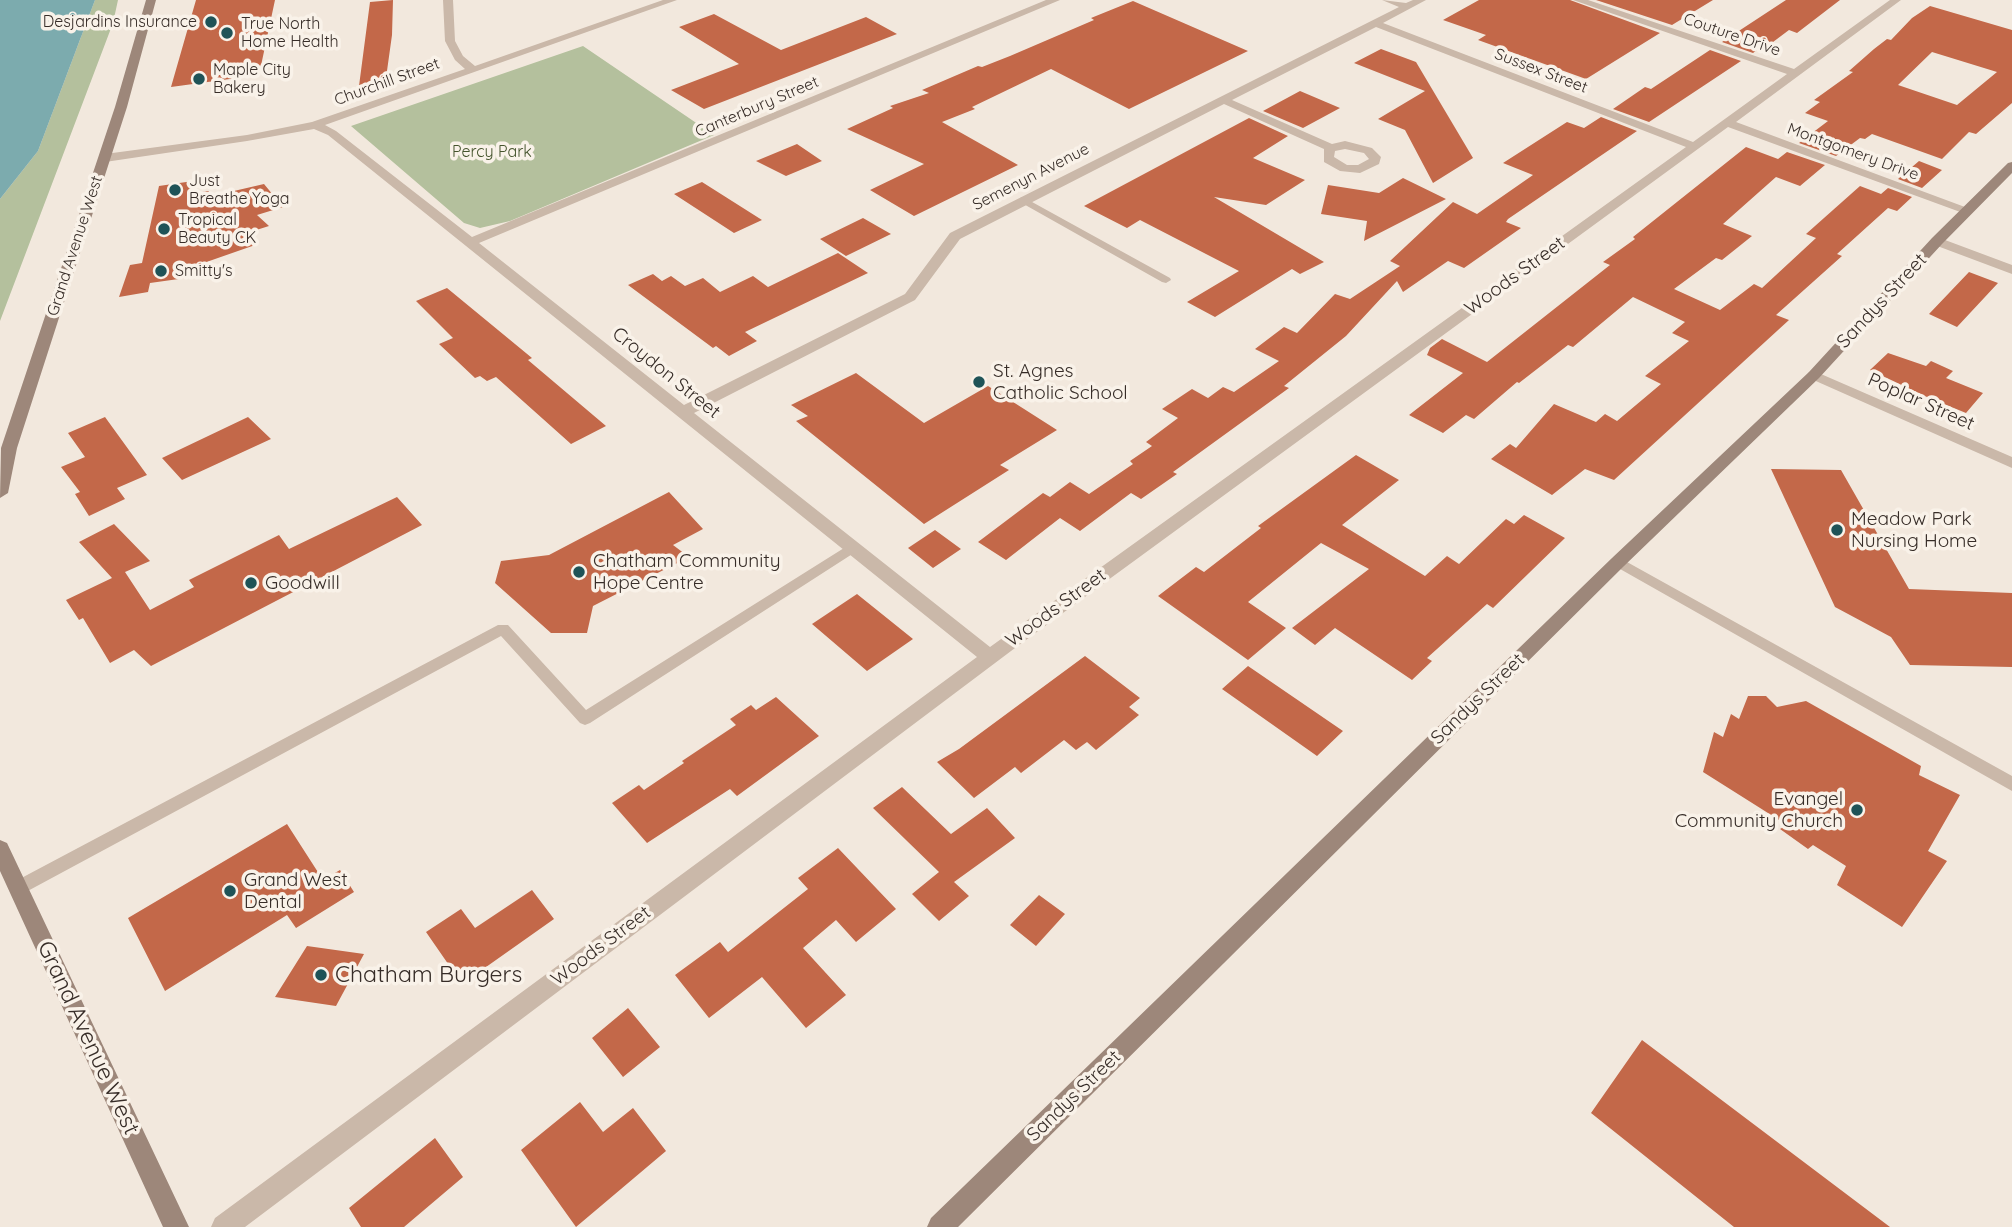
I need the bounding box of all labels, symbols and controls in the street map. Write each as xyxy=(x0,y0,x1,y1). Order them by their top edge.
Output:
street label: Couture Drive xyxy=(1681,9,1783,61)
place label: Desjardins Insurance xyxy=(43,12,197,32)
marker: Desjardins Insurance xyxy=(203,14,219,30)
place label: True North Home Health xyxy=(241,14,339,52)
marker: True North Home Health xyxy=(219,25,235,41)
street label: Sussex Street xyxy=(1492,45,1590,97)
street label: Churchill Street xyxy=(332,54,442,110)
place label: Maple City Bakery xyxy=(213,60,291,98)
marker: Maple City Bakery xyxy=(191,71,207,87)
street label: Canterbury Street xyxy=(692,72,822,142)
street label: Montgomery Drive xyxy=(1785,119,1921,185)
street label: Semenyn Avenue xyxy=(970,139,1092,215)
park label: Percy Park xyxy=(452,142,532,162)
place label: Just Breathe Yoga xyxy=(189,171,289,209)
street label: Grand Avenue West xyxy=(43,173,107,319)
marker: Just Breathe Yoga xyxy=(167,182,183,198)
place label: Tropical Beauty CK xyxy=(178,210,256,248)
marker: Tropical Beauty CK xyxy=(156,221,172,237)
street label: Woods Street xyxy=(1460,232,1570,320)
street label: Sandys Street xyxy=(1832,249,1932,353)
place label: Smitty's xyxy=(175,261,233,281)
marker: Smitty's xyxy=(153,263,169,279)
street label: Croydon Street xyxy=(607,322,725,424)
place label: St. Agnes Catholic School xyxy=(993,360,1128,404)
street label: Poplar Street xyxy=(1864,368,1978,436)
marker: St. Agnes Catholic School xyxy=(971,374,987,390)
place label: Meadow Park Nursing Home xyxy=(1851,508,1977,552)
marker: Meadow Park Nursing Home xyxy=(1829,522,1845,538)
place label: Chatham Community Hope Centre xyxy=(593,550,781,594)
marker: Chatham Community Hope Centre xyxy=(571,564,587,580)
street label: Woods Street xyxy=(1001,564,1111,652)
place label: Goodwill xyxy=(265,572,340,594)
marker: Goodwill xyxy=(243,575,259,591)
street label: Sandys Street xyxy=(1426,649,1530,749)
place label: Evangel Community Church xyxy=(1675,788,1843,832)
marker: Evangel Community Church xyxy=(1849,802,1865,818)
place label: Grand West Dental xyxy=(244,869,348,913)
marker: Grand West Dental xyxy=(222,883,238,899)
street label: Woods Street xyxy=(547,901,655,991)
street label: Grand Avenue West xyxy=(31,937,145,1139)
place label: Chatham Burgers xyxy=(335,961,522,989)
marker: Chatham Burgers xyxy=(313,967,329,983)
street label: Sandys Street xyxy=(1022,1046,1126,1146)

